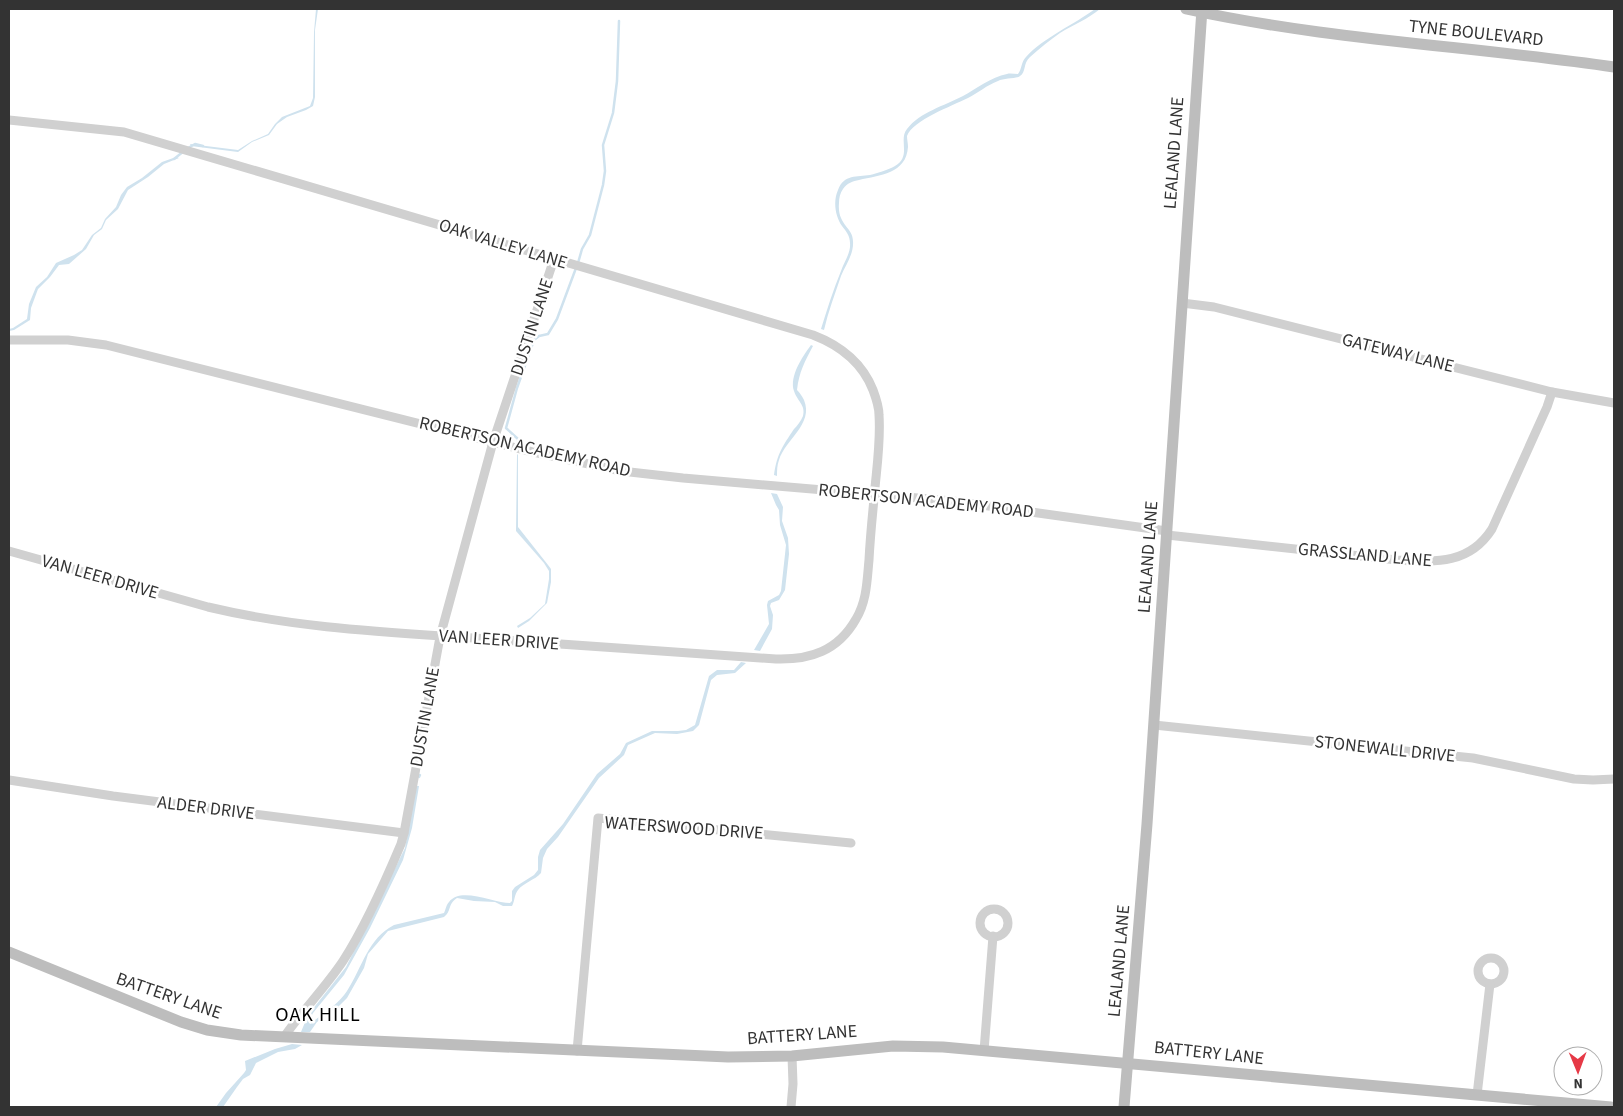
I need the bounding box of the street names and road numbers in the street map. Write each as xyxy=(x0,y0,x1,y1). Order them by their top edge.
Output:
street label: TYNE BOULEVARD xyxy=(1407,14,1545,52)
street label: LEALAND LANE xyxy=(1158,96,1190,210)
street label: OAK VALLEY LANE xyxy=(436,213,570,275)
street label: DUSTIN LANE xyxy=(504,275,560,379)
street label: GATEWAY LANE xyxy=(1339,327,1457,379)
street label: ROBERTSON ACADEMY ROAD xyxy=(417,410,633,484)
street label: ROBERTSON ACADEMY ROAD xyxy=(817,477,1035,525)
street label: LEALAND LANE xyxy=(1132,500,1164,614)
street label: GRASSLAND LANE xyxy=(1297,537,1433,573)
street label: VAN LEER DRIVE xyxy=(39,548,161,606)
street label: VAN LEER DRIVE xyxy=(438,623,560,657)
street label: DUSTIN LANE xyxy=(404,665,446,769)
street label: STONEWALL DRIVE xyxy=(1313,729,1457,769)
street label: ALDER DRIVE xyxy=(156,790,256,826)
street label: WATERSWOOD DRIVE xyxy=(604,810,764,846)
street label: LEALAND LANE xyxy=(1102,904,1136,1018)
street label: BATTERY LANE xyxy=(113,966,225,1026)
street label: BATTERY LANE xyxy=(746,1019,858,1051)
street label: BATTERY LANE xyxy=(1153,1035,1265,1071)

